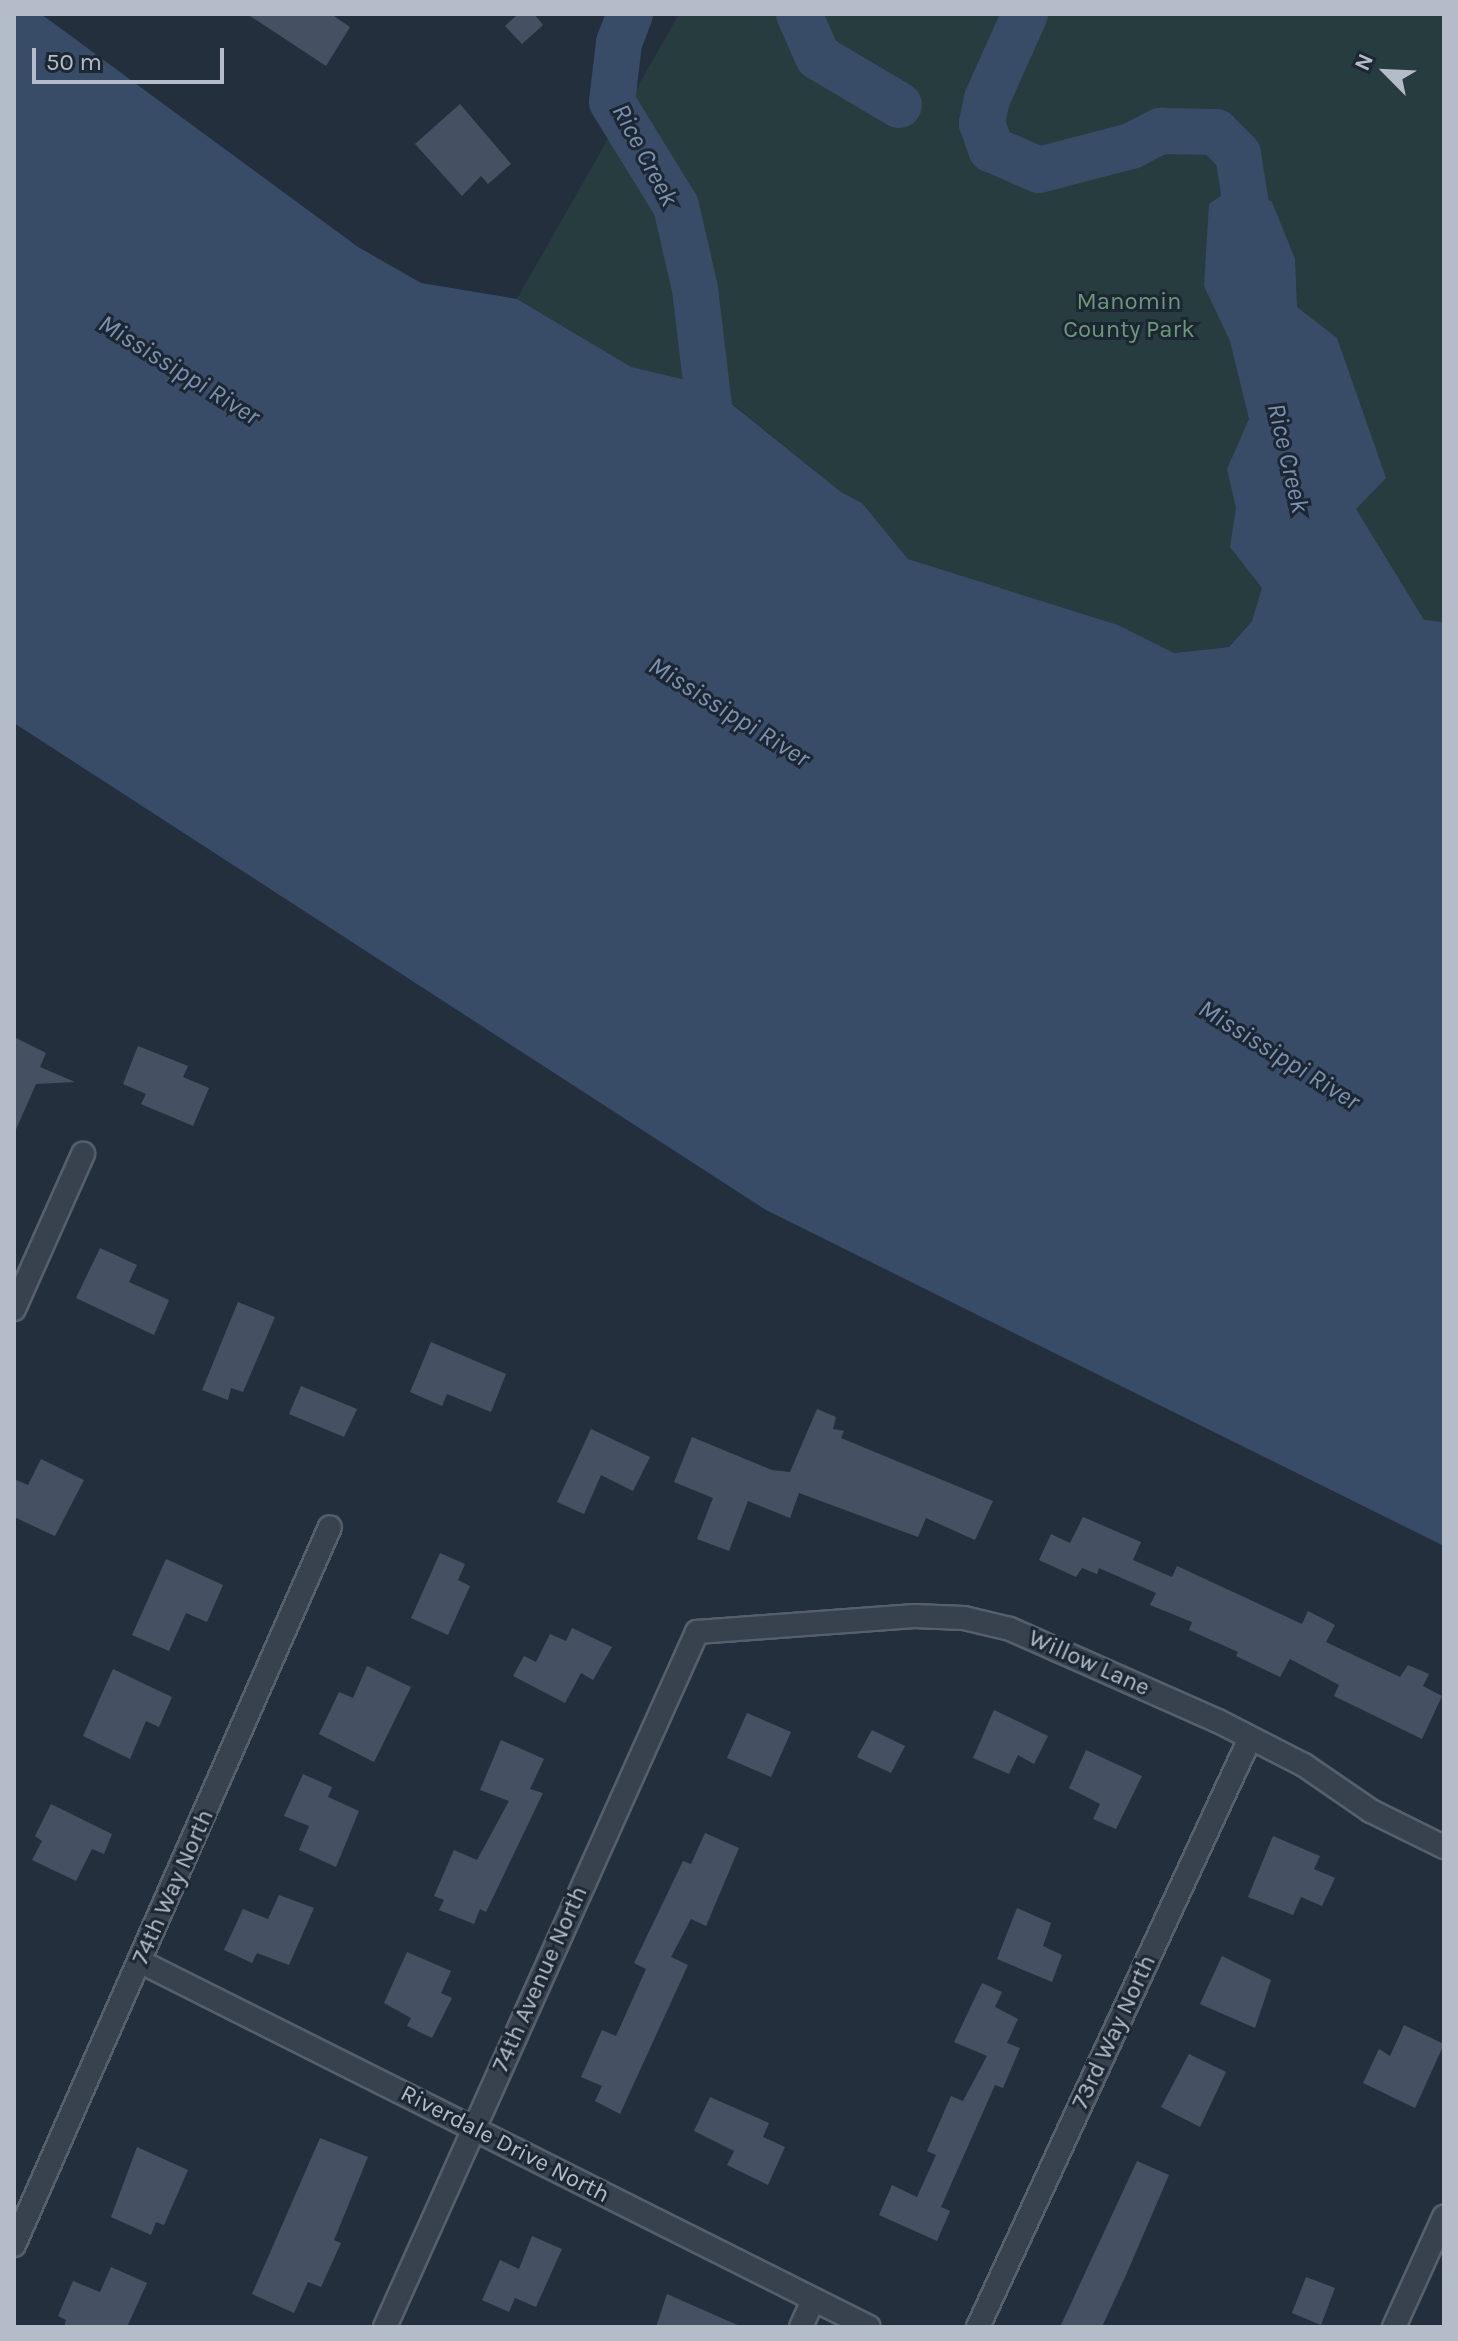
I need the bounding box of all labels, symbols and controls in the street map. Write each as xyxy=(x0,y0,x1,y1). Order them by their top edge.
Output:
scale bar xyxy=(36,32,228,82)
north arrow xyxy=(1346,32,1426,112)
text: 50 m xyxy=(46,48,102,76)
text: N xyxy=(1349,50,1379,75)
water label: Rice Creek xyxy=(605,98,685,212)
park label: Manomin County Park xyxy=(1063,288,1195,344)
water label: Mississippi River xyxy=(93,308,265,432)
water label: Rice Creek xyxy=(1260,400,1316,516)
water label: Mississippi River xyxy=(643,650,815,774)
water label: Mississippi River xyxy=(1193,993,1365,1117)
street label: Willow Lane xyxy=(1024,1624,1154,1702)
street label: 74th Way North xyxy=(126,1805,220,1969)
street label: 74th Avenue North xyxy=(486,1882,594,2076)
street label: 73rd Way North xyxy=(1066,1950,1162,2114)
street label: Riverdale Drive North xyxy=(396,2079,614,2209)

